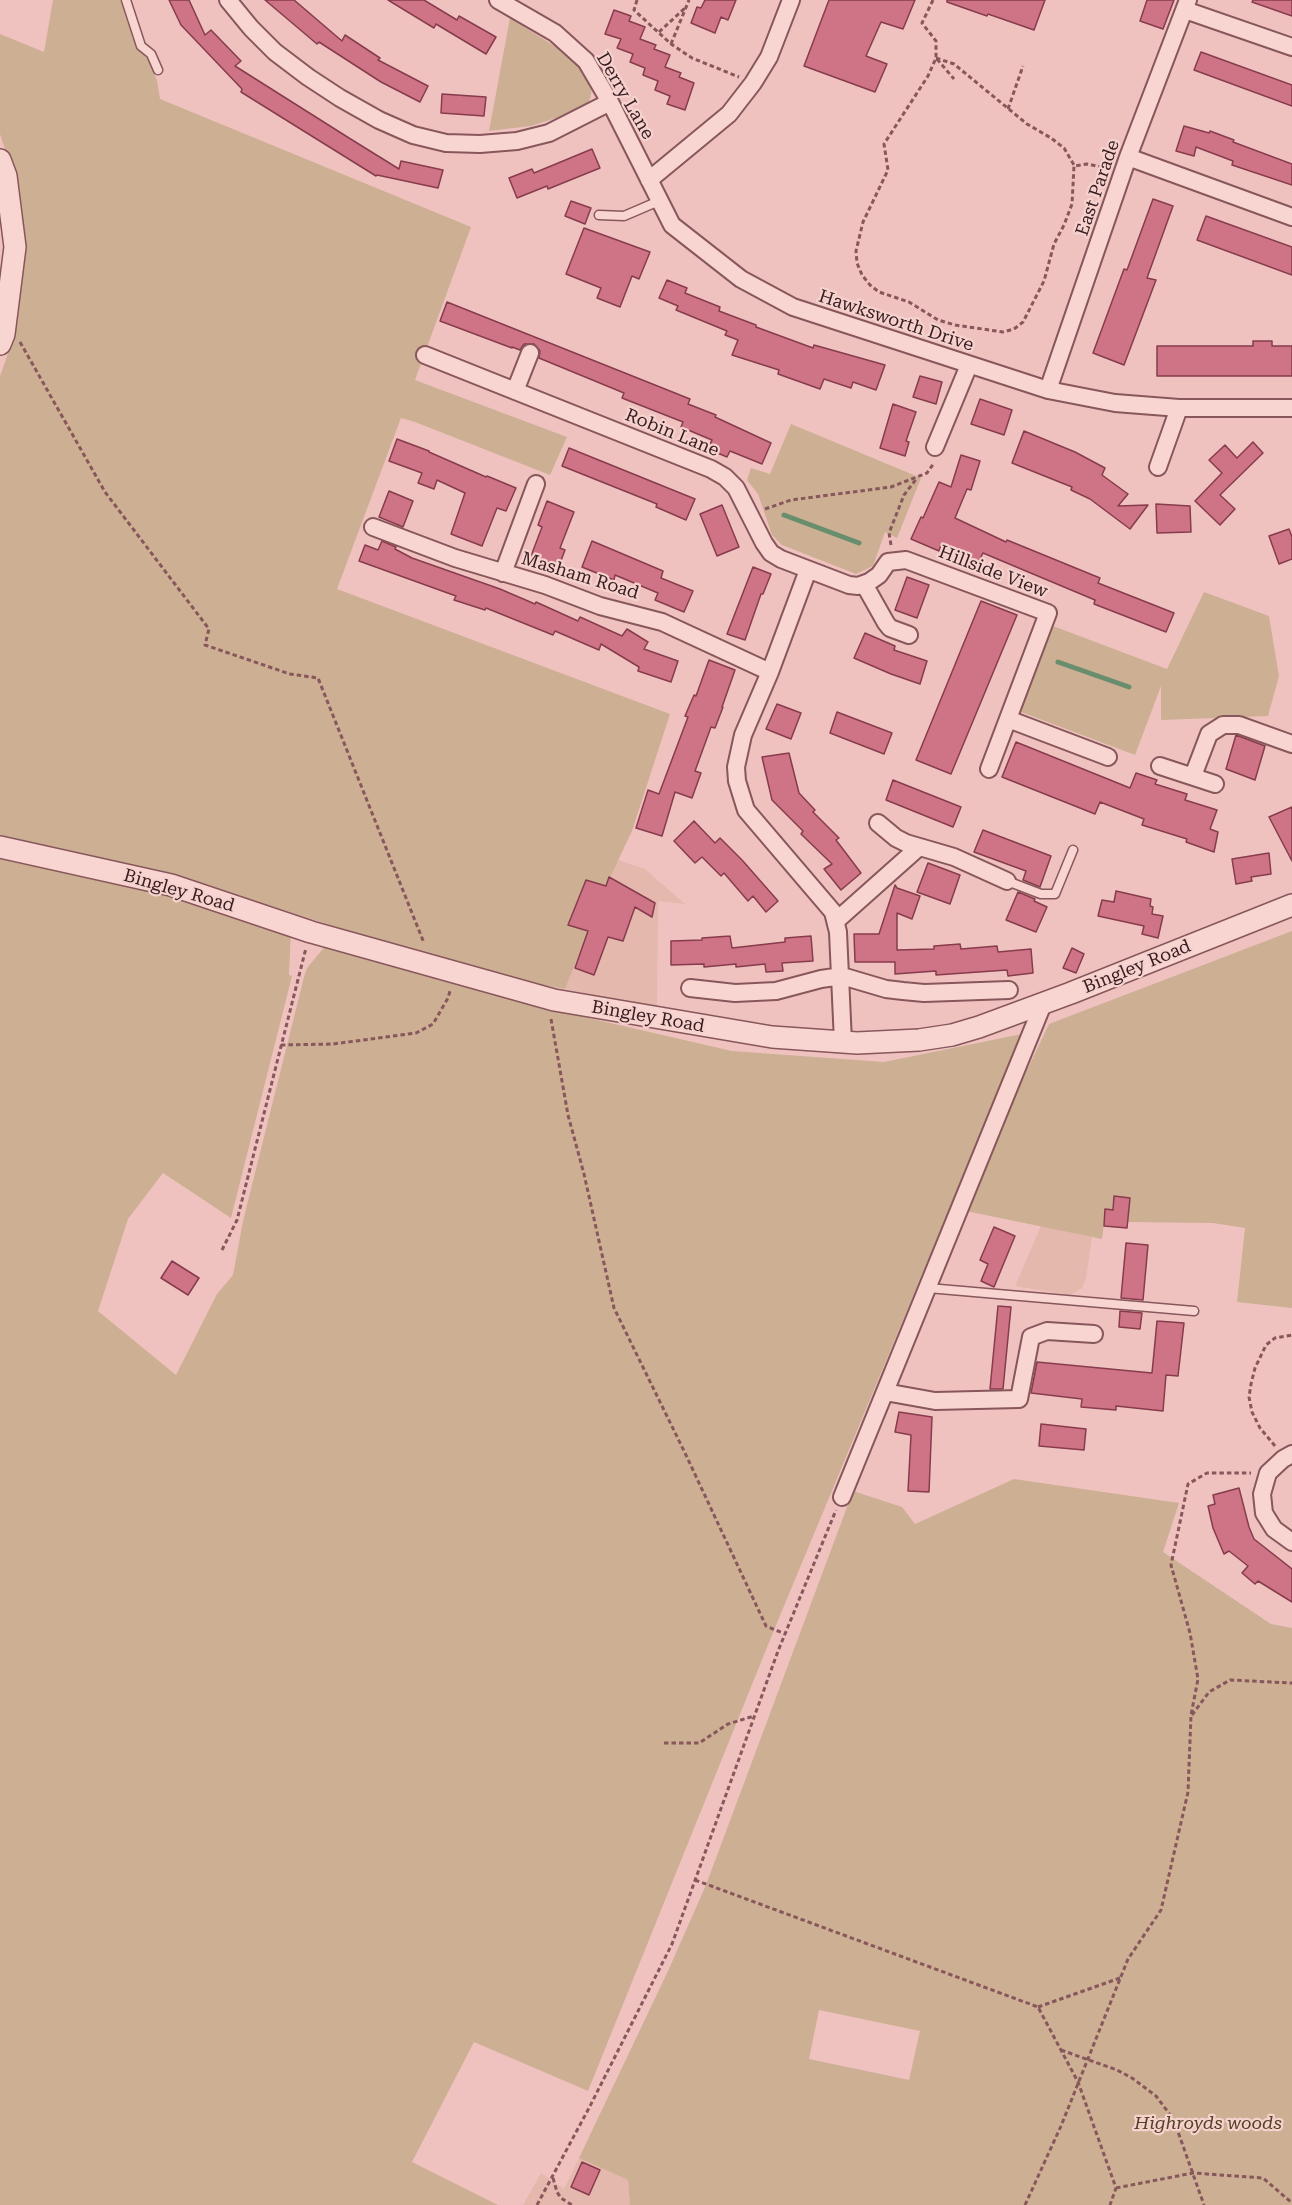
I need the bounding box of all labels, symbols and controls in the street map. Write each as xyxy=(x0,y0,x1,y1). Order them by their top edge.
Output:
street label: Derry Lane xyxy=(591,49,659,143)
street label: East Parade xyxy=(1071,137,1125,239)
street label: Hawksworth Drive xyxy=(816,286,976,356)
street label: Robin Lane xyxy=(622,404,722,462)
street label: Hillside View xyxy=(935,541,1051,603)
street label: Masham Road xyxy=(519,548,641,604)
street label: Bingley Road xyxy=(121,865,237,917)
street label: Bingley Road xyxy=(1080,936,1194,998)
street label: Bingley Road xyxy=(590,996,706,1038)
park label: Highroyds woods xyxy=(1134,2113,1282,2135)

